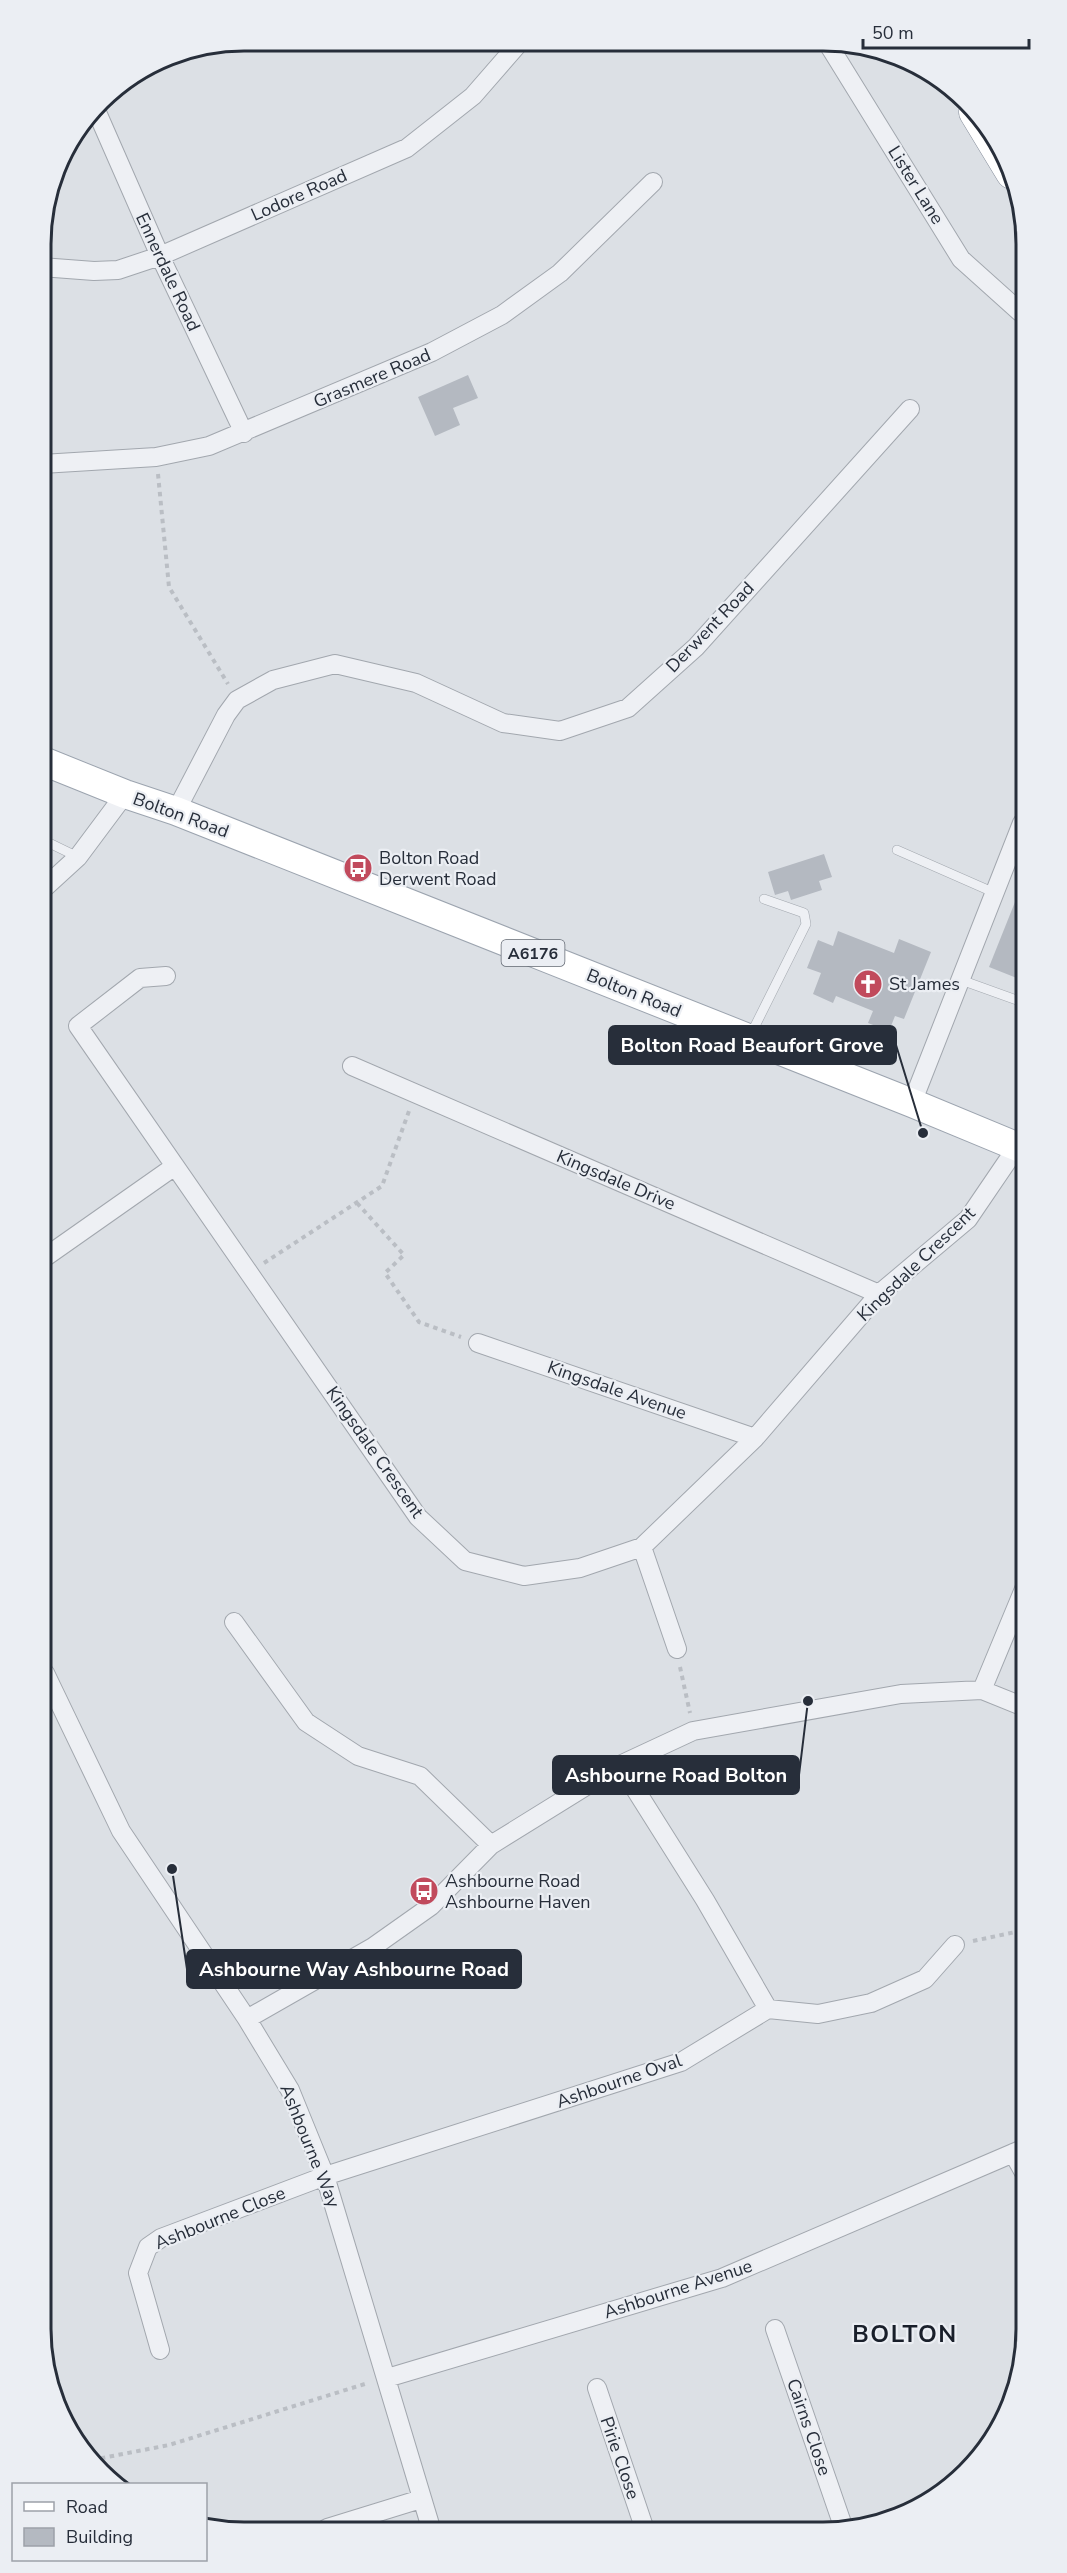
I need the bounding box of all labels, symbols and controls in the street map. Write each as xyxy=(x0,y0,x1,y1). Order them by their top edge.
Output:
scale bar xyxy=(863,12,1030,50)
text: 50 m xyxy=(872,21,914,45)
street label: Lister Lane xyxy=(882,141,950,229)
street label: Lodore Road xyxy=(247,163,351,227)
street label: Ennerdale Road xyxy=(130,209,206,335)
street label: Grasmere Road xyxy=(310,343,434,413)
street label: Derwent Road xyxy=(661,576,759,678)
street label: Bolton Road xyxy=(130,787,232,843)
place label: Bolton Road Derwent Road xyxy=(379,846,497,891)
bus stop icon: Bolton Road Derwent Road xyxy=(342,852,374,884)
road number: A6176 xyxy=(502,940,564,966)
street label: Bolton Road xyxy=(583,963,685,1023)
church icon: St James xyxy=(852,968,884,1000)
place label: St James xyxy=(889,972,960,996)
callout: Bolton Road Beaufort Grove xyxy=(609,1026,896,1064)
text: Bolton Road Beaufort Grove xyxy=(621,1032,884,1059)
street label: Kingsdale Drive xyxy=(553,1144,679,1216)
street label: Kingsdale Crescent xyxy=(852,1201,981,1327)
street label: Kingsdale Avenue xyxy=(544,1355,690,1425)
street label: Kingsdale Crescent xyxy=(321,1382,430,1523)
callout: Ashbourne Road Bolton xyxy=(553,1756,799,1794)
text: Ashbourne Road Bolton xyxy=(565,1762,787,1789)
place label: Ashbourne Road Ashbourne Haven xyxy=(445,1869,590,1914)
bus stop icon: Ashbourne Road Ashbourne Haven xyxy=(408,1875,440,1907)
callout: Ashbourne Way Ashbourne Road xyxy=(187,1950,521,1988)
text: Ashbourne Way Ashbourne Road xyxy=(199,1956,509,1983)
street label: Ashbourne Oval xyxy=(553,2048,686,2114)
street label: Ashbourne Way xyxy=(274,2081,346,2212)
street label: Ashbourne Close xyxy=(151,2181,289,2255)
street label: Ashbourne Avenue xyxy=(601,2254,755,2324)
district label: BOLTON xyxy=(852,2318,958,2350)
street label: Cairns Close xyxy=(781,2375,837,2479)
street label: Pirie Close xyxy=(595,2413,645,2503)
legend xyxy=(12,2483,207,2561)
text: Road xyxy=(66,2495,108,2519)
text: Building xyxy=(66,2525,133,2549)

